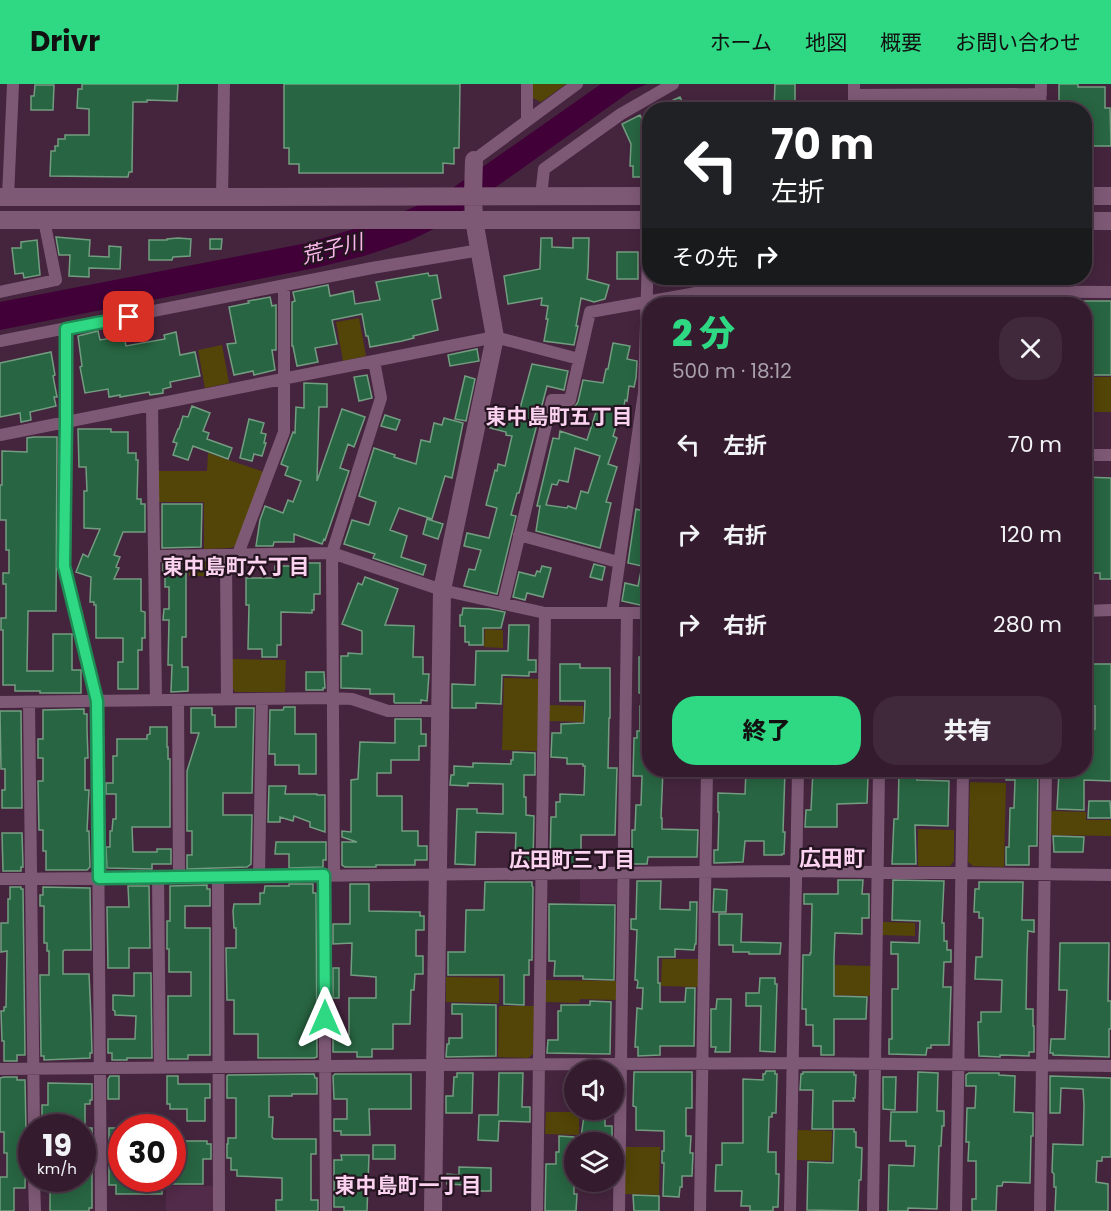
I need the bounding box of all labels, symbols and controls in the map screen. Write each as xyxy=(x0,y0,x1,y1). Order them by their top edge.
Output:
text: Drivr xyxy=(30,22,100,61)
text: ホーム xyxy=(710,28,772,57)
text: 地図 xyxy=(805,28,847,57)
text: 概要 xyxy=(880,28,922,57)
text: お問い合わせ xyxy=(955,28,1081,57)
text: 70 m xyxy=(771,115,874,174)
icon: left xyxy=(672,126,750,204)
text: 左折 xyxy=(771,173,825,210)
water label: 荒子川 xyxy=(298,226,368,270)
icon: right xyxy=(750,240,783,273)
text: その先 xyxy=(672,242,738,273)
pin xyxy=(103,291,154,342)
icon: arrive xyxy=(112,300,145,333)
text: 2 分 xyxy=(672,308,735,359)
button: close xyxy=(999,317,1062,380)
text: 500 m · 18:12 xyxy=(672,357,792,385)
district label: 東中島町五丁目 xyxy=(486,402,633,431)
icon: left xyxy=(672,428,705,461)
text: 70 m xyxy=(1008,429,1062,460)
text: 左折 xyxy=(723,430,767,461)
icon: right xyxy=(672,518,705,551)
text: 120 m xyxy=(1000,519,1062,550)
text: 右折 xyxy=(723,520,767,551)
district label: 東中島町六丁目 xyxy=(163,552,310,581)
icon: right xyxy=(672,608,705,641)
text: 280 m xyxy=(993,609,1062,640)
text: 右折 xyxy=(723,610,767,641)
button: 終了 xyxy=(672,696,861,765)
button: 共有 xyxy=(873,696,1062,765)
district label: 広田町 xyxy=(799,843,865,874)
district label: 広田町三丁目 xyxy=(509,845,635,874)
position arrow xyxy=(293,986,357,1050)
map controls xyxy=(564,1060,624,1192)
button: sound xyxy=(564,1060,624,1120)
speed limit sign: 30 xyxy=(108,1114,186,1192)
text: 19 xyxy=(42,1124,72,1167)
button: layers xyxy=(564,1132,624,1192)
text: km/h xyxy=(37,1158,77,1179)
district label: 東中島町一丁目 xyxy=(335,1171,482,1200)

